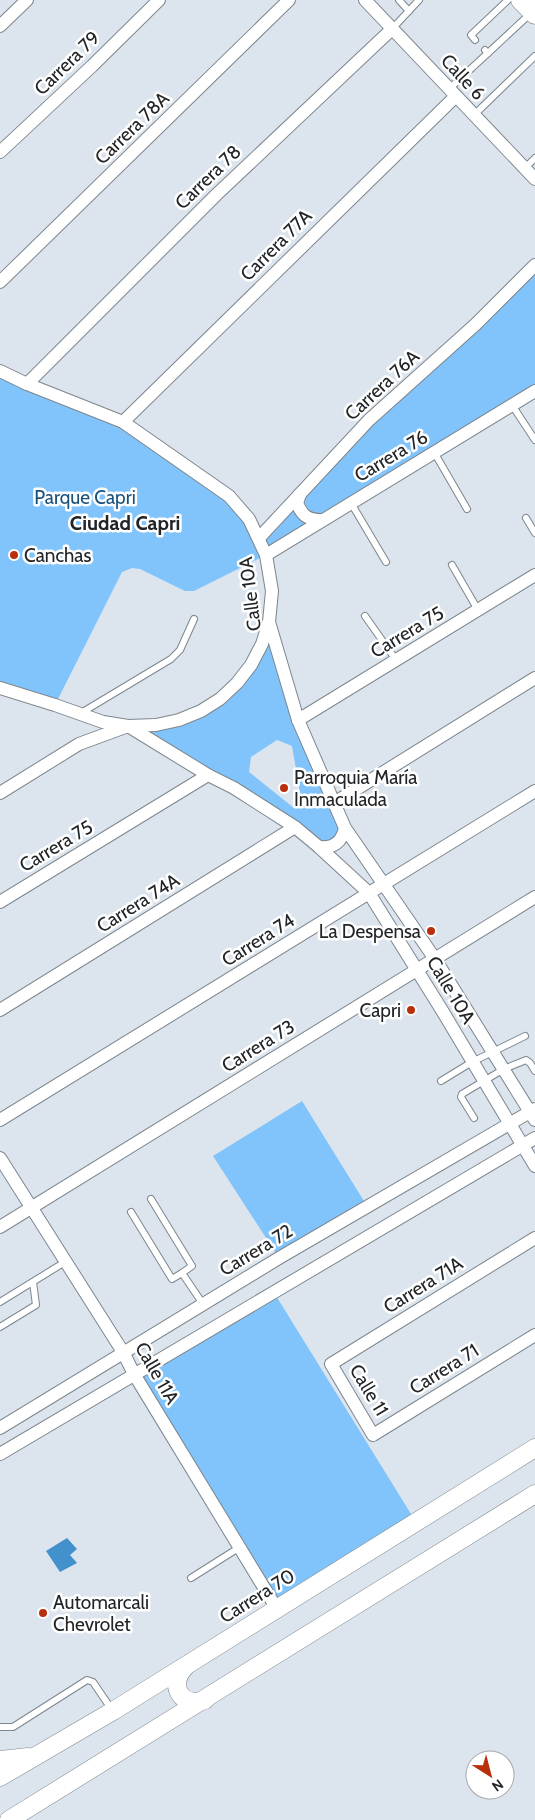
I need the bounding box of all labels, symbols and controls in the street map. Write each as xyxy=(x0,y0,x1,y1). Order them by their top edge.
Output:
street label: Carrera 79 xyxy=(30,26,104,100)
street label: Calle 6 xyxy=(436,49,490,105)
street label: Carrera 78A xyxy=(90,87,174,169)
street label: Carrera 78 xyxy=(170,140,246,214)
street label: Carrera 77A xyxy=(236,204,317,285)
street label: Carrera 76A xyxy=(340,345,424,425)
street label: Carrera 76 xyxy=(350,425,432,487)
park label: Parque Capri xyxy=(34,486,136,509)
district label: Ciudad Capri xyxy=(70,511,180,535)
place label: Canchas xyxy=(24,544,91,567)
marker: Canchas xyxy=(8,549,20,561)
street label: Calle 10A xyxy=(234,555,266,632)
street label: Carrera 75 xyxy=(366,601,448,663)
place label: Parroquia María Inmaculada xyxy=(294,766,417,811)
marker: Parroquia María Inmaculada xyxy=(278,782,290,794)
street label: Carrera 75 xyxy=(15,815,97,877)
street label: Carrera 74A xyxy=(92,868,184,937)
street label: Carrera 74 xyxy=(217,909,299,971)
place label: La Despensa xyxy=(319,920,421,943)
marker: La Despensa xyxy=(425,925,437,937)
street label: Calle 10A xyxy=(422,952,480,1028)
place label: Capri xyxy=(360,999,401,1022)
marker: Capri xyxy=(405,1004,417,1016)
street label: Carrera 73 xyxy=(217,1015,299,1077)
street label: Carrera 72 xyxy=(215,1219,297,1281)
street label: Carrera 71A xyxy=(379,1252,467,1318)
street label: Calle 11A xyxy=(130,1338,184,1408)
street label: Carrera 71 xyxy=(405,1339,483,1399)
street label: Calle 11 xyxy=(345,1360,393,1420)
street label: Carrera 70 xyxy=(215,1564,299,1628)
place label: Automarcali Chevrolet xyxy=(53,1591,149,1636)
marker: Automarcali Chevrolet xyxy=(37,1607,49,1619)
north arrow xyxy=(465,1750,515,1800)
text: N xyxy=(488,1775,507,1796)

